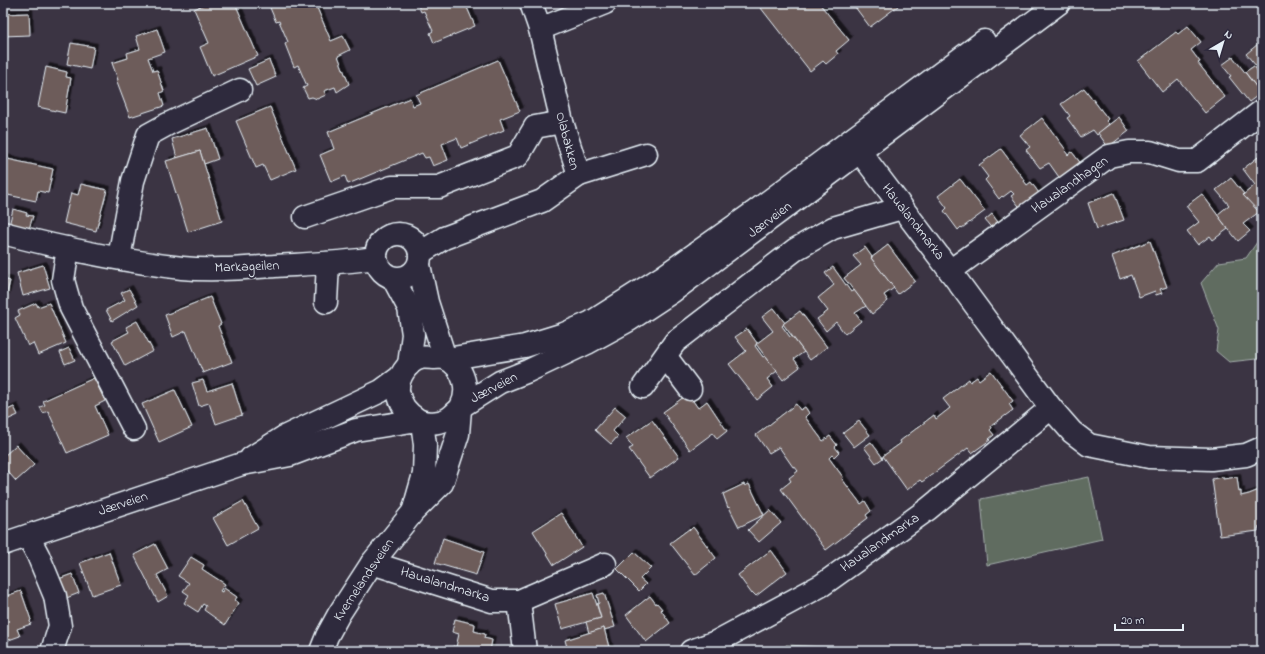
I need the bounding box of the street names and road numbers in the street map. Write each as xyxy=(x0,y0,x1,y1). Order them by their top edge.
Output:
street label: Olabakken xyxy=(549,110,585,173)
street label: Haualandhagen xyxy=(1027,151,1113,220)
street label: Haualandmarka xyxy=(876,179,950,265)
street label: Jærveien xyxy=(743,196,797,244)
street label: Markageilen xyxy=(214,255,280,280)
street label: Jærveien xyxy=(467,367,521,409)
street label: Jærveien xyxy=(96,486,150,522)
street label: Haualandmarka xyxy=(836,508,924,578)
street label: Kvernelandsveien xyxy=(328,534,400,626)
street label: Haualandmarka xyxy=(398,561,492,609)

